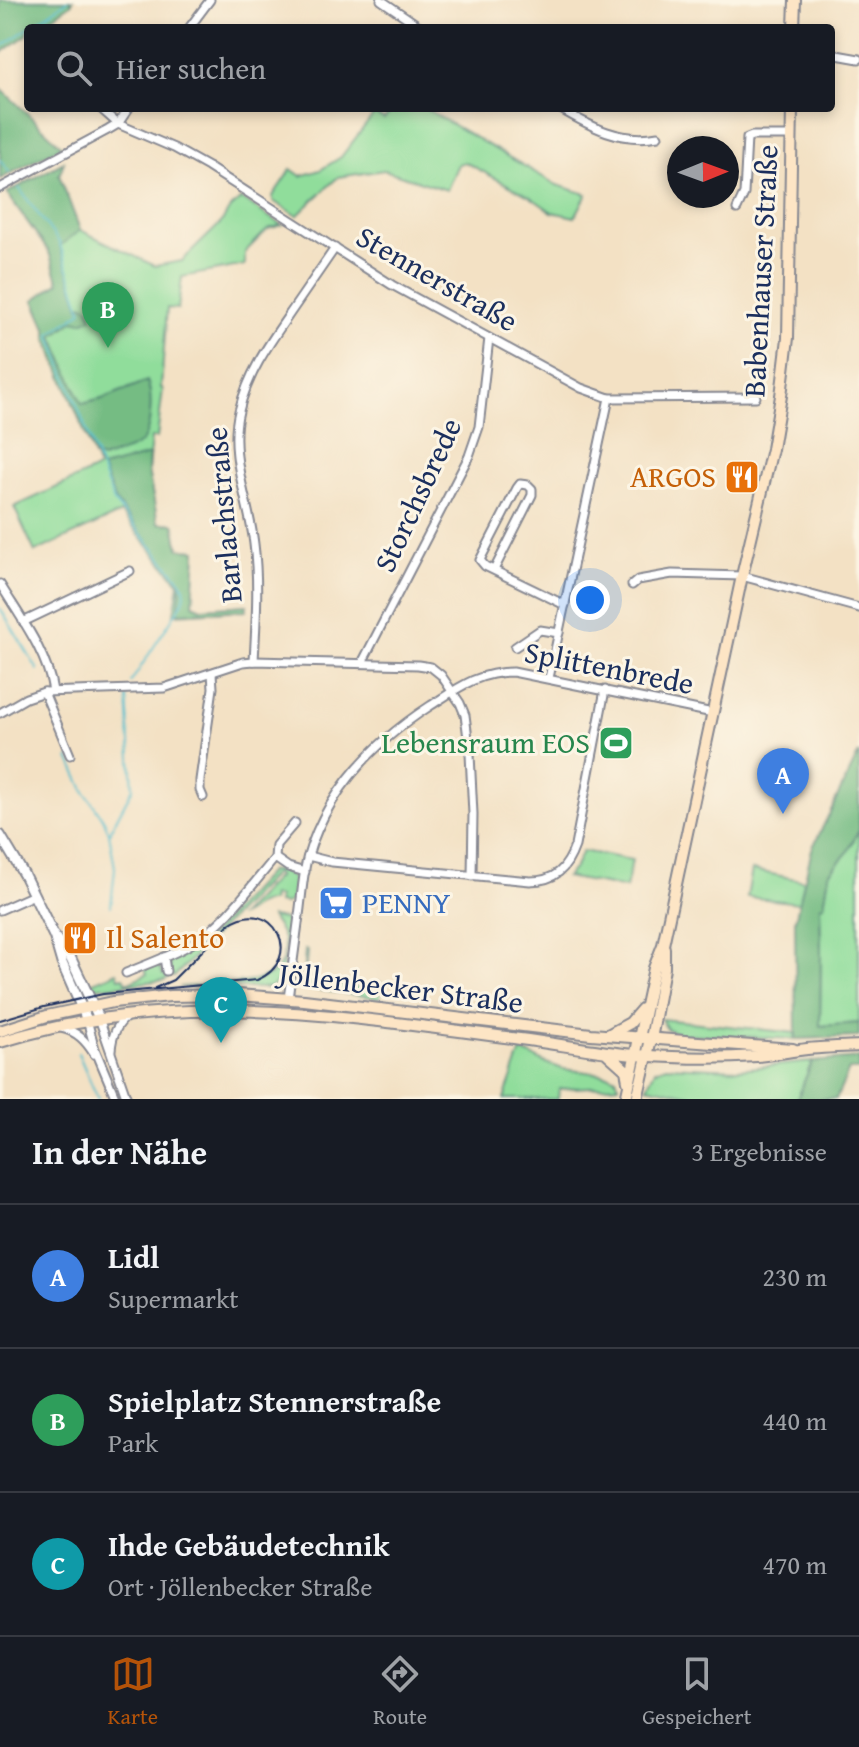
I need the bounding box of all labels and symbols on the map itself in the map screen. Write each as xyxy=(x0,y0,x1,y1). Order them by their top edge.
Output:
north arrow xyxy=(667,136,739,208)
street label: Babenhauser Straße xyxy=(731,143,789,398)
street label: Stennerstraße xyxy=(349,214,526,342)
pin: B xyxy=(82,282,134,348)
street label: Storchsbrede xyxy=(362,410,472,579)
street label: Barlachstraße xyxy=(193,425,253,605)
place label: ARGOS xyxy=(630,454,716,498)
restaurant icon: ARGOS xyxy=(723,458,761,496)
your location xyxy=(570,580,610,620)
street label: Splittenbrede xyxy=(521,629,698,705)
place label: Lebensraum EOS xyxy=(381,720,590,764)
sports icon: Lebensraum EOS xyxy=(597,724,635,762)
pin: A xyxy=(757,748,809,814)
place label: PENNY xyxy=(362,880,451,924)
supermarket icon: PENNY xyxy=(317,884,355,922)
place label: Il Salento xyxy=(106,915,224,959)
restaurant icon: Il Salento xyxy=(61,919,99,957)
street label: Jöllenbecker Straße xyxy=(272,950,526,1024)
pin: C xyxy=(195,977,247,1043)

